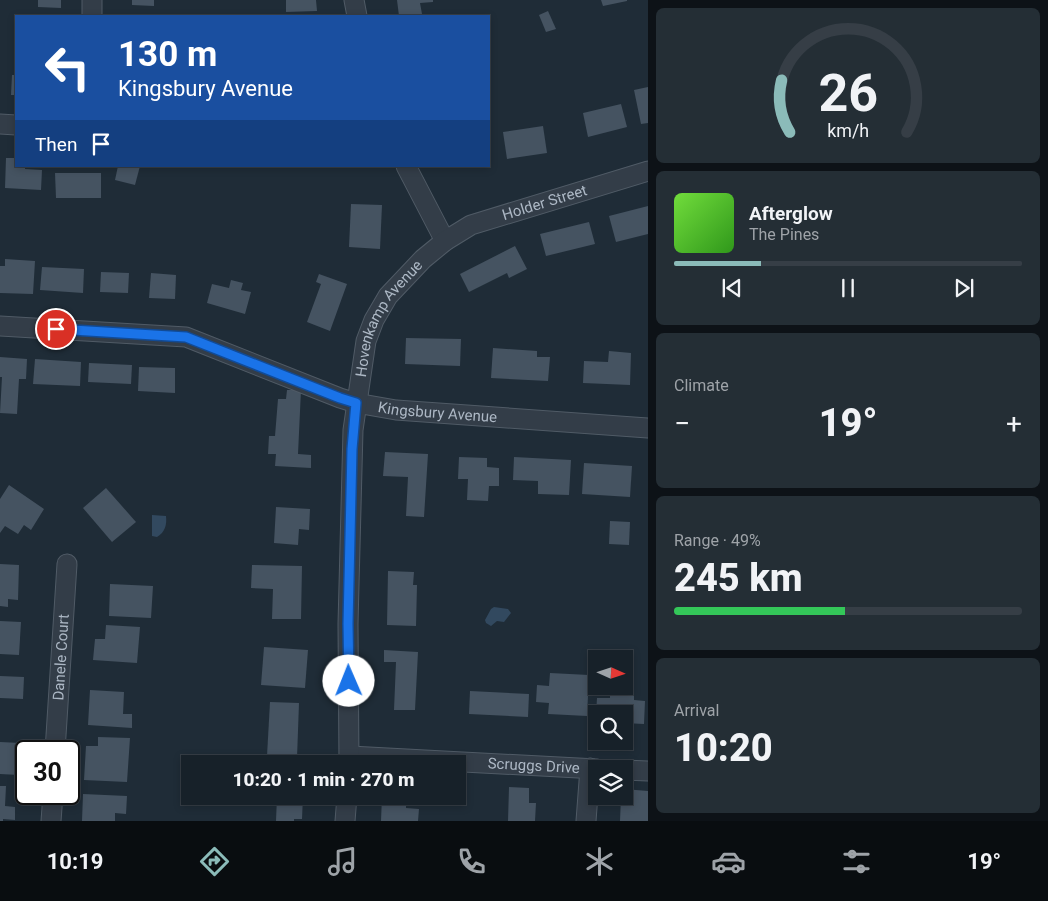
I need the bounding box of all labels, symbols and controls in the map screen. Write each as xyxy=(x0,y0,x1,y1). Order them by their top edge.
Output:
text: 130 m xyxy=(118,34,217,75)
icon: left xyxy=(35,35,100,100)
text: 26 xyxy=(818,63,878,124)
text: Kingsbury Avenue xyxy=(118,76,293,101)
text: km/h xyxy=(827,120,869,141)
icon: arrive xyxy=(87,130,115,158)
text: Then xyxy=(35,133,77,156)
street label: Holder Street xyxy=(500,181,589,224)
text: Afterglow xyxy=(749,202,833,225)
text: The Pines xyxy=(749,225,819,244)
street label: Hovenkamp Avenue xyxy=(352,256,426,378)
icon: previous xyxy=(718,274,746,302)
icon: pause xyxy=(834,274,862,302)
icon: next xyxy=(950,274,978,302)
pin xyxy=(35,308,77,350)
icon: arrive xyxy=(42,315,70,343)
text: Climate xyxy=(674,376,729,395)
street label: Kingsbury Avenue xyxy=(377,398,498,426)
text: 19° xyxy=(819,401,877,445)
text: − xyxy=(674,407,690,440)
text: + xyxy=(1006,407,1022,440)
text: Range · 49% xyxy=(674,531,761,550)
text: 245 km xyxy=(674,556,803,600)
street label: Danele Court xyxy=(49,613,73,701)
north arrow xyxy=(588,650,632,695)
map controls xyxy=(588,650,633,805)
position arrow xyxy=(322,654,374,706)
text: Arrival xyxy=(674,701,719,720)
button: search xyxy=(588,705,633,750)
text: 10:20 xyxy=(674,726,773,770)
speed limit sign: 30 xyxy=(15,740,80,805)
street label: Scruggs Drive xyxy=(487,754,580,777)
button: layers xyxy=(588,760,633,805)
text: 10:20 · 1 min · 270 m xyxy=(232,768,415,791)
icon: directions xyxy=(197,844,232,879)
icon: music xyxy=(325,844,360,879)
icon: phone xyxy=(454,844,489,879)
icon: climate xyxy=(582,844,617,879)
icon: car xyxy=(711,844,746,879)
icon: filters xyxy=(839,844,874,879)
text: 10:19 xyxy=(47,849,103,874)
text: 19° xyxy=(967,849,1001,874)

